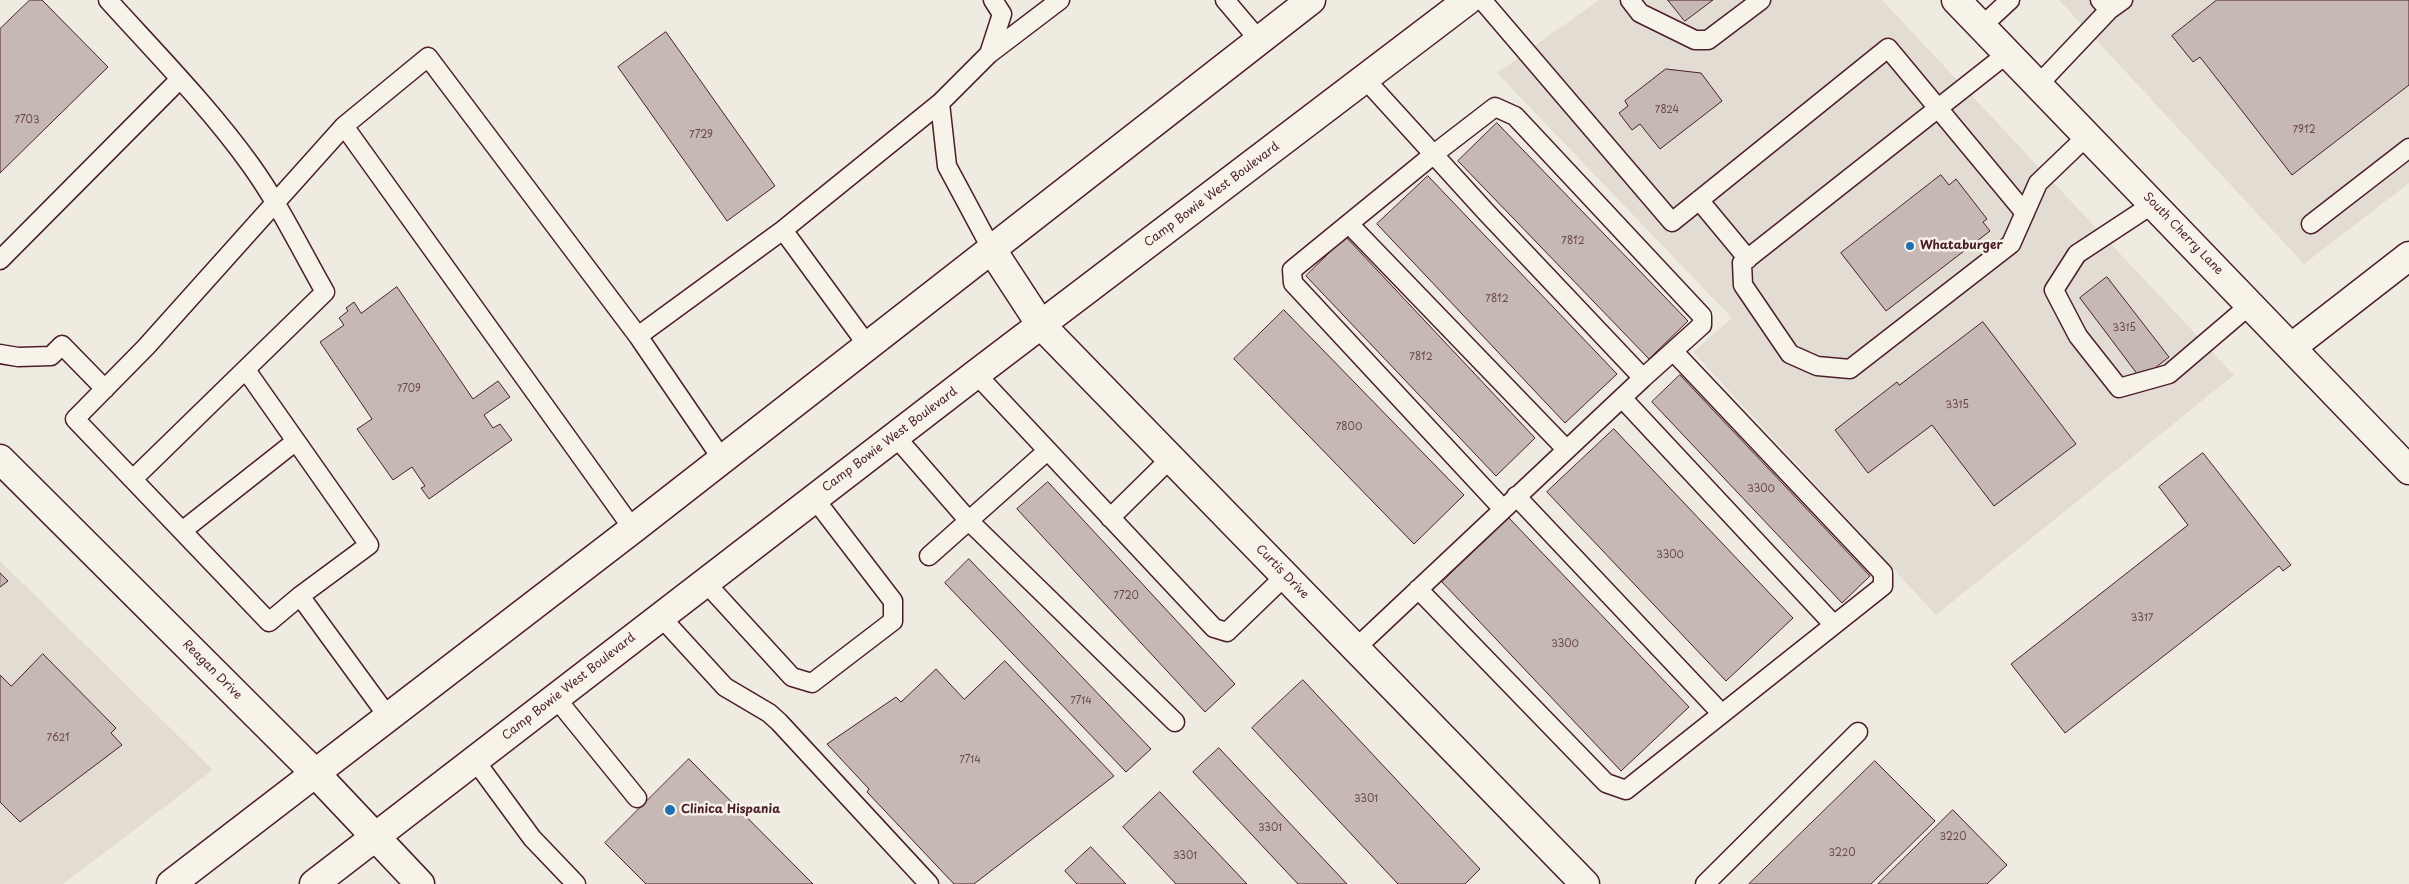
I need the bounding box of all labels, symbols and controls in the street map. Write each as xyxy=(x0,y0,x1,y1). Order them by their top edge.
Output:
house number: 7824 xyxy=(1655,104,1679,116)
house number: 7703 xyxy=(15,114,39,126)
house number: 7912 xyxy=(2292,124,2316,136)
house number: 7729 xyxy=(689,129,713,141)
street label: Camp Bowie West Boulevard xyxy=(1142,140,1282,250)
street label: South Cherry Lane xyxy=(2140,190,2226,278)
house number: 7812 xyxy=(1561,235,1585,247)
place label: Whataburger xyxy=(1920,239,2003,253)
marker: Whataburger xyxy=(1904,240,1916,252)
house number: 7812 xyxy=(1485,293,1509,305)
house number: 3315 xyxy=(2112,322,2136,334)
house number: 7812 xyxy=(1409,351,1433,363)
house number: 7709 xyxy=(397,383,421,395)
street label: Camp Bowie West Boulevard xyxy=(820,385,960,495)
house number: 3315 xyxy=(1945,399,1969,411)
house number: 7800 xyxy=(1336,421,1362,433)
house number: 3300 xyxy=(1747,483,1775,495)
street label: Curtis Drive xyxy=(1253,542,1311,602)
house number: 3300 xyxy=(1656,549,1684,561)
house number: 7720 xyxy=(1113,590,1139,602)
house number: 3317 xyxy=(2131,612,2153,624)
street label: Camp Bowie West Boulevard xyxy=(499,630,639,744)
street label: Reagan Drive xyxy=(179,637,245,703)
house number: 3300 xyxy=(1551,638,1579,650)
house number: 7714 xyxy=(1070,695,1092,707)
house number: 7621 xyxy=(46,732,70,744)
house number: 7714 xyxy=(959,754,981,766)
house number: 3301 xyxy=(1354,793,1378,805)
marker: Clinica Hispania xyxy=(663,803,677,817)
place label: Clinica Hispania xyxy=(681,803,780,817)
house number: 3301 xyxy=(1258,822,1282,834)
house number: 3220 xyxy=(1940,831,1966,843)
house number: 3220 xyxy=(1829,847,1855,859)
house number: 3301 xyxy=(1173,850,1197,862)

